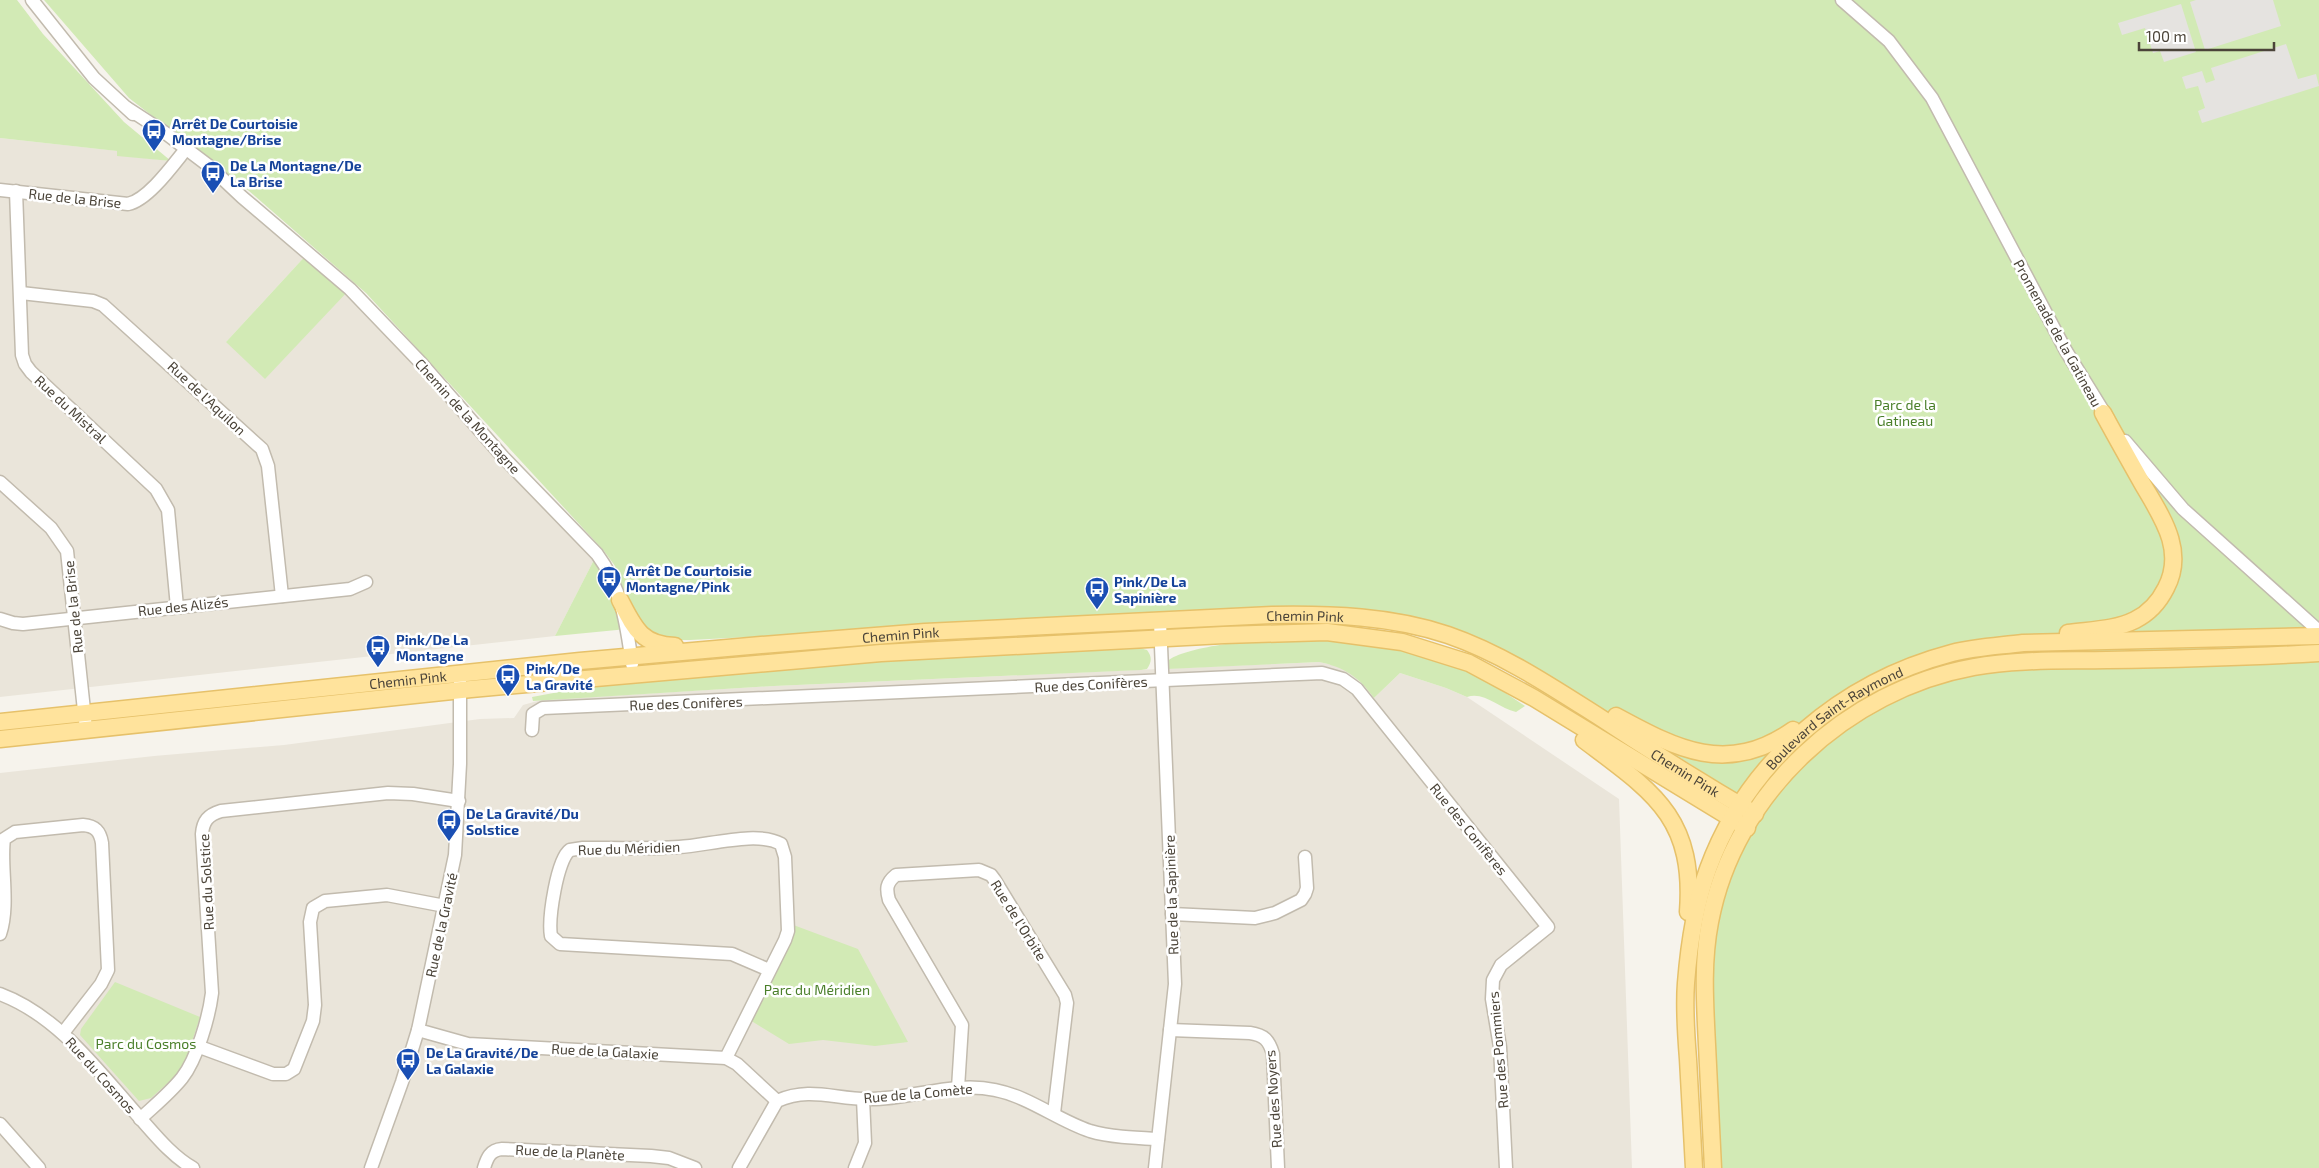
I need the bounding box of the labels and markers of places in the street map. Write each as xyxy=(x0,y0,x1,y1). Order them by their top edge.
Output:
place label: Arrêt De Courtoisie Montagne/Brise xyxy=(172,115,298,148)
bus stop icon: Arrêt De Courtoisie Montagne/Brise xyxy=(141,118,167,152)
place label: De La Montagne/De La Brise xyxy=(230,157,362,190)
bus stop icon: De La Montagne/De La Brise xyxy=(200,160,226,194)
place label: Arrêt De Courtoisie Montagne/Pink xyxy=(626,562,752,595)
bus stop icon: Arrêt De Courtoisie Montagne/Pink xyxy=(596,565,622,599)
place label: Pink/De La Sapinière xyxy=(1114,573,1186,606)
bus stop icon: Pink/De La Sapinière xyxy=(1084,576,1110,610)
place label: Pink/De La Montagne xyxy=(396,631,468,664)
bus stop icon: Pink/De La Montagne xyxy=(365,634,391,668)
place label: Pink/De La Gravité xyxy=(526,660,593,693)
bus stop icon: Pink/De La Gravité xyxy=(495,663,521,697)
place label: De La Gravité/Du Solstice xyxy=(466,805,579,838)
bus stop icon: De La Gravité/Du Solstice xyxy=(436,808,462,842)
place label: De La Gravité/De La Galaxie xyxy=(426,1044,539,1077)
bus stop icon: De La Gravité/De La Galaxie xyxy=(395,1047,421,1081)

